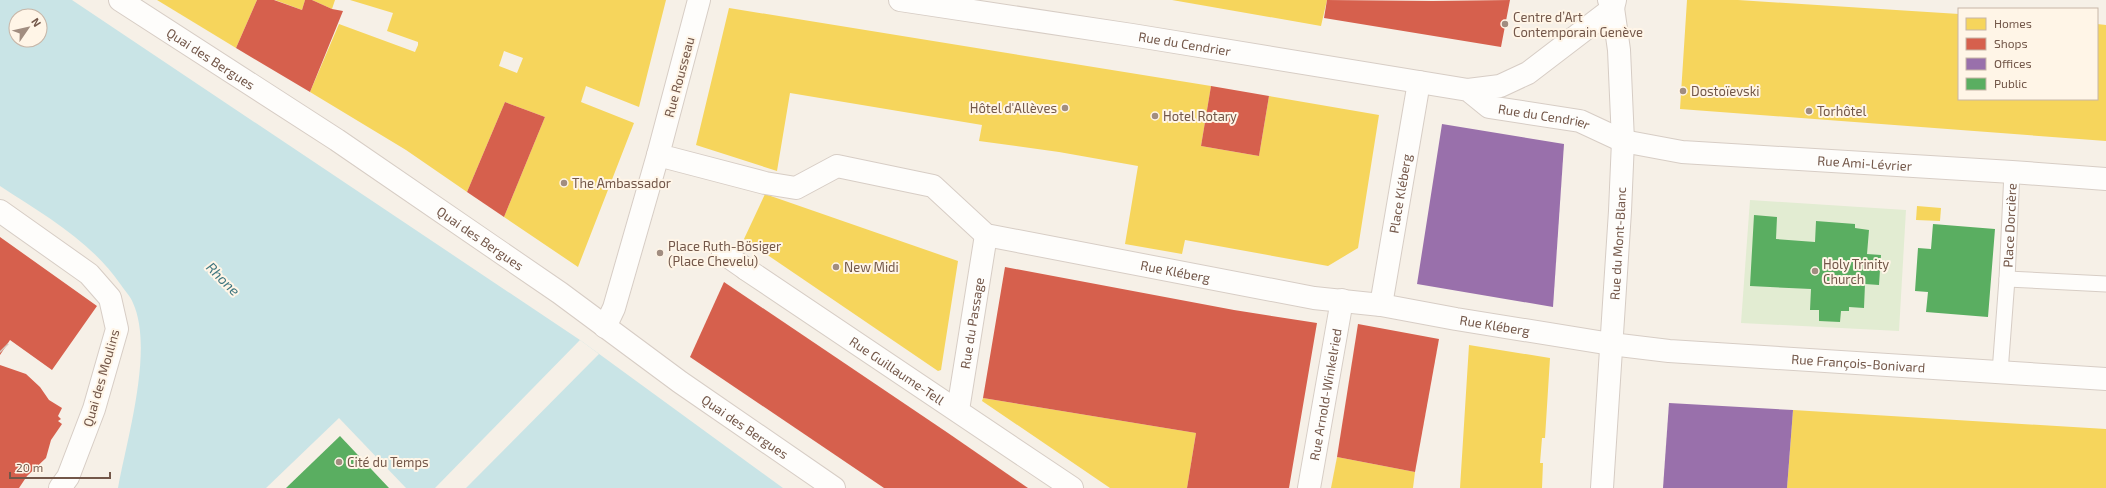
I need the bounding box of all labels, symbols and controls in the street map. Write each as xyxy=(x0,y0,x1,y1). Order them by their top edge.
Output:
north arrow xyxy=(8,8,48,48)
legend xyxy=(1958,8,2098,100)
place label: Centre d’Art Contemporain Genève xyxy=(1513,9,1643,40)
text: N xyxy=(29,15,44,29)
text: Homes xyxy=(1994,16,2032,30)
marker: Centre d’Art Contemporain Genève xyxy=(1500,19,1510,29)
street label: Quai des Bergues xyxy=(164,24,258,93)
street label: Rue du Cendrier xyxy=(1137,28,1232,59)
street label: Rue Rousseau xyxy=(661,35,697,119)
text: Shops xyxy=(1994,36,2028,50)
text: Offices xyxy=(1994,56,2031,70)
text: Public xyxy=(1994,76,2027,90)
place label: Dostoïevski xyxy=(1691,83,1759,99)
marker: Dostoïevski xyxy=(1678,86,1688,96)
place label: Hôtel d'Allèves xyxy=(970,100,1057,116)
street label: Rue du Cendrier xyxy=(1497,101,1593,133)
marker: Hôtel d'Allèves xyxy=(1060,103,1070,113)
place label: Torhôtel xyxy=(1817,103,1867,119)
marker: Torhôtel xyxy=(1804,106,1814,116)
place label: Hotel Rotary xyxy=(1163,108,1237,124)
marker: Hotel Rotary xyxy=(1150,111,1160,121)
street label: Rue Ami-Lévrier xyxy=(1817,152,1912,174)
street label: Place Kléberg xyxy=(1385,153,1415,234)
place label: The Ambassador xyxy=(572,175,671,191)
marker: The Ambassador xyxy=(559,178,569,188)
street label: Place Dorcière xyxy=(2000,183,2019,268)
street label: Rue du Mont-Blanc xyxy=(1606,187,1629,301)
street label: Quai des Bergues xyxy=(434,203,527,274)
place label: Place Ruth-Bösiger (Place Chevelu) xyxy=(668,238,781,269)
marker: Place Ruth-Bösiger (Place Chevelu) xyxy=(655,248,665,258)
place label: Holy Trinity Church xyxy=(1823,256,1889,287)
street label: Rue Kléberg xyxy=(1139,257,1212,286)
water label: Rhone xyxy=(203,258,244,299)
place label: New Midi xyxy=(844,259,899,275)
marker: New Midi xyxy=(831,262,841,272)
marker: Holy Trinity Church xyxy=(1810,266,1820,276)
street label: Rue du Passage xyxy=(957,276,987,370)
street label: Rue Kléberg xyxy=(1459,312,1531,339)
street label: Quai des Moulins xyxy=(79,327,123,429)
street label: Rue Arnold-Winkelried xyxy=(1306,327,1345,462)
street label: Rue Guillaume-Tell xyxy=(847,333,948,408)
street label: Rue François-Bonivard xyxy=(1791,351,1926,375)
street label: Quai des Bergues xyxy=(699,391,791,462)
scale bar xyxy=(10,454,110,480)
place label: Cité du Temps xyxy=(347,454,429,470)
marker: Cité du Temps xyxy=(334,457,344,467)
text: 20 m xyxy=(16,460,43,474)

